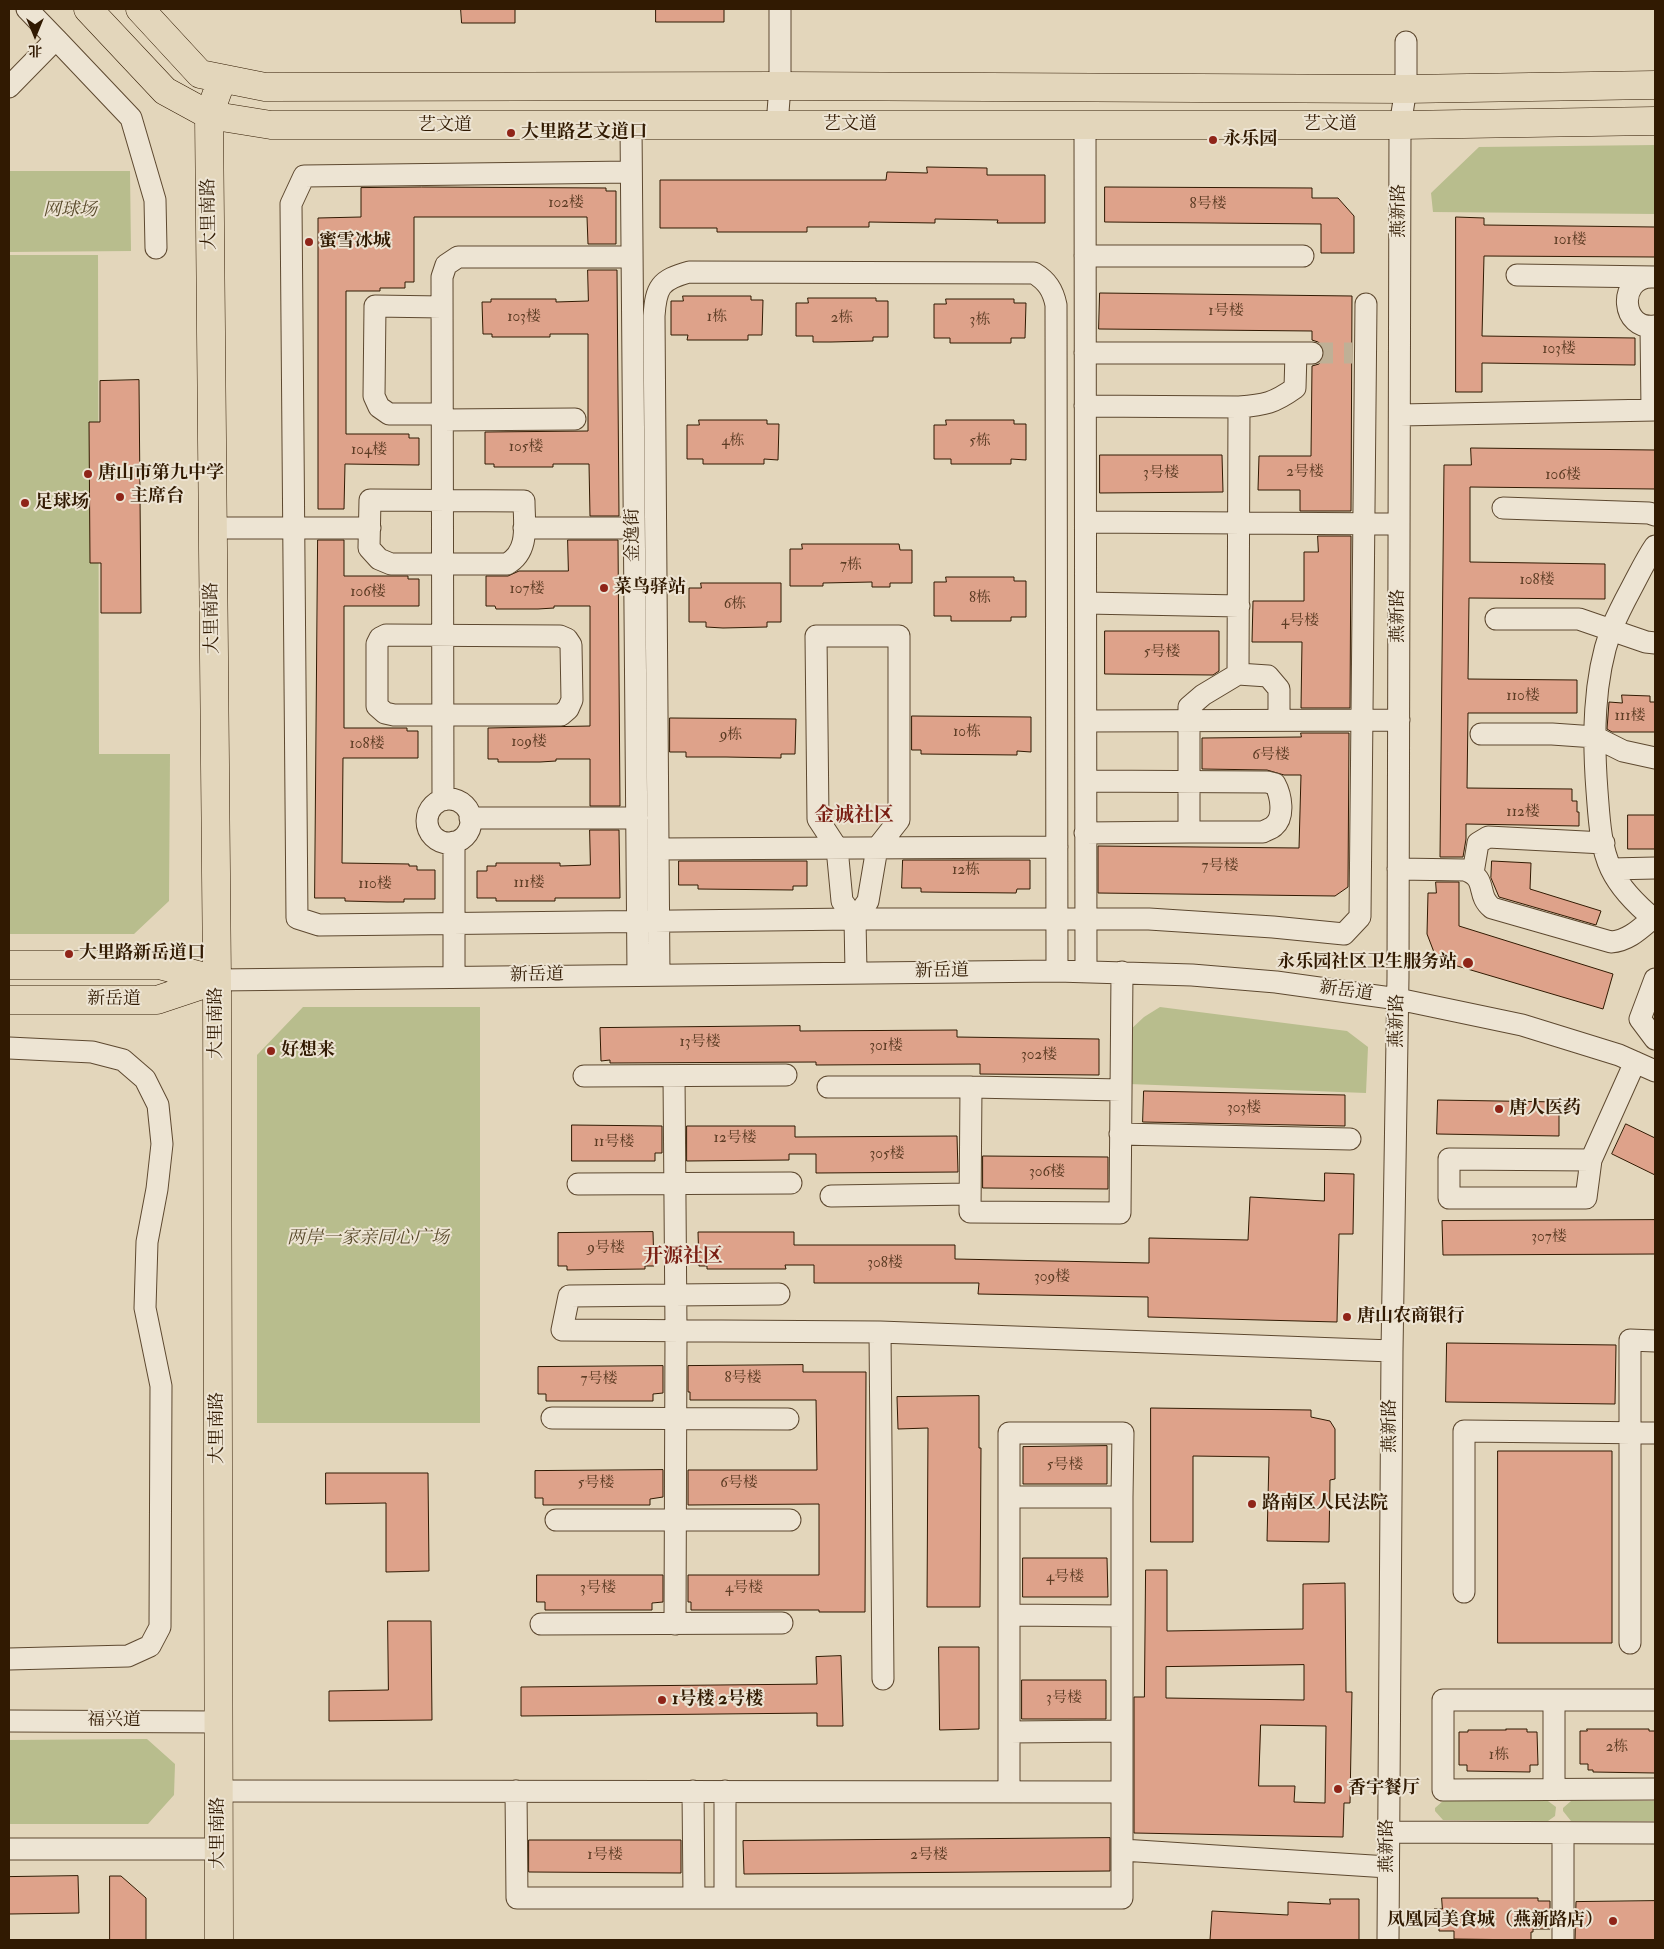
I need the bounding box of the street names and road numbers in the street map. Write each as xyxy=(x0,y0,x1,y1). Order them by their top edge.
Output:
street label: 艺文道 xyxy=(823,114,877,136)
street label: 艺文道 xyxy=(1303,114,1357,136)
street label: 艺文道 xyxy=(418,115,472,137)
street label: 大里南路 xyxy=(199,178,221,250)
street label: 燕新路 xyxy=(1389,184,1411,238)
street label: 金逸街 xyxy=(623,508,645,562)
street label: 大里南路 xyxy=(202,582,224,654)
street label: 燕新路 xyxy=(1388,589,1410,643)
street label: 新岳道 xyxy=(915,961,969,983)
street label: 新岳道 xyxy=(510,965,564,987)
street label: 新岳道 xyxy=(1318,978,1374,1006)
street label: 大里南路 xyxy=(206,987,228,1059)
street label: 新岳道 xyxy=(87,989,141,1011)
street label: 燕新路 xyxy=(1387,994,1409,1048)
street label: 大里南路 xyxy=(207,1392,229,1464)
street label: 燕新路 xyxy=(1380,1399,1402,1453)
street label: 福兴道 xyxy=(87,1710,141,1732)
street label: 大里南路 xyxy=(208,1797,230,1869)
street label: 燕新路 xyxy=(1377,1819,1399,1873)

